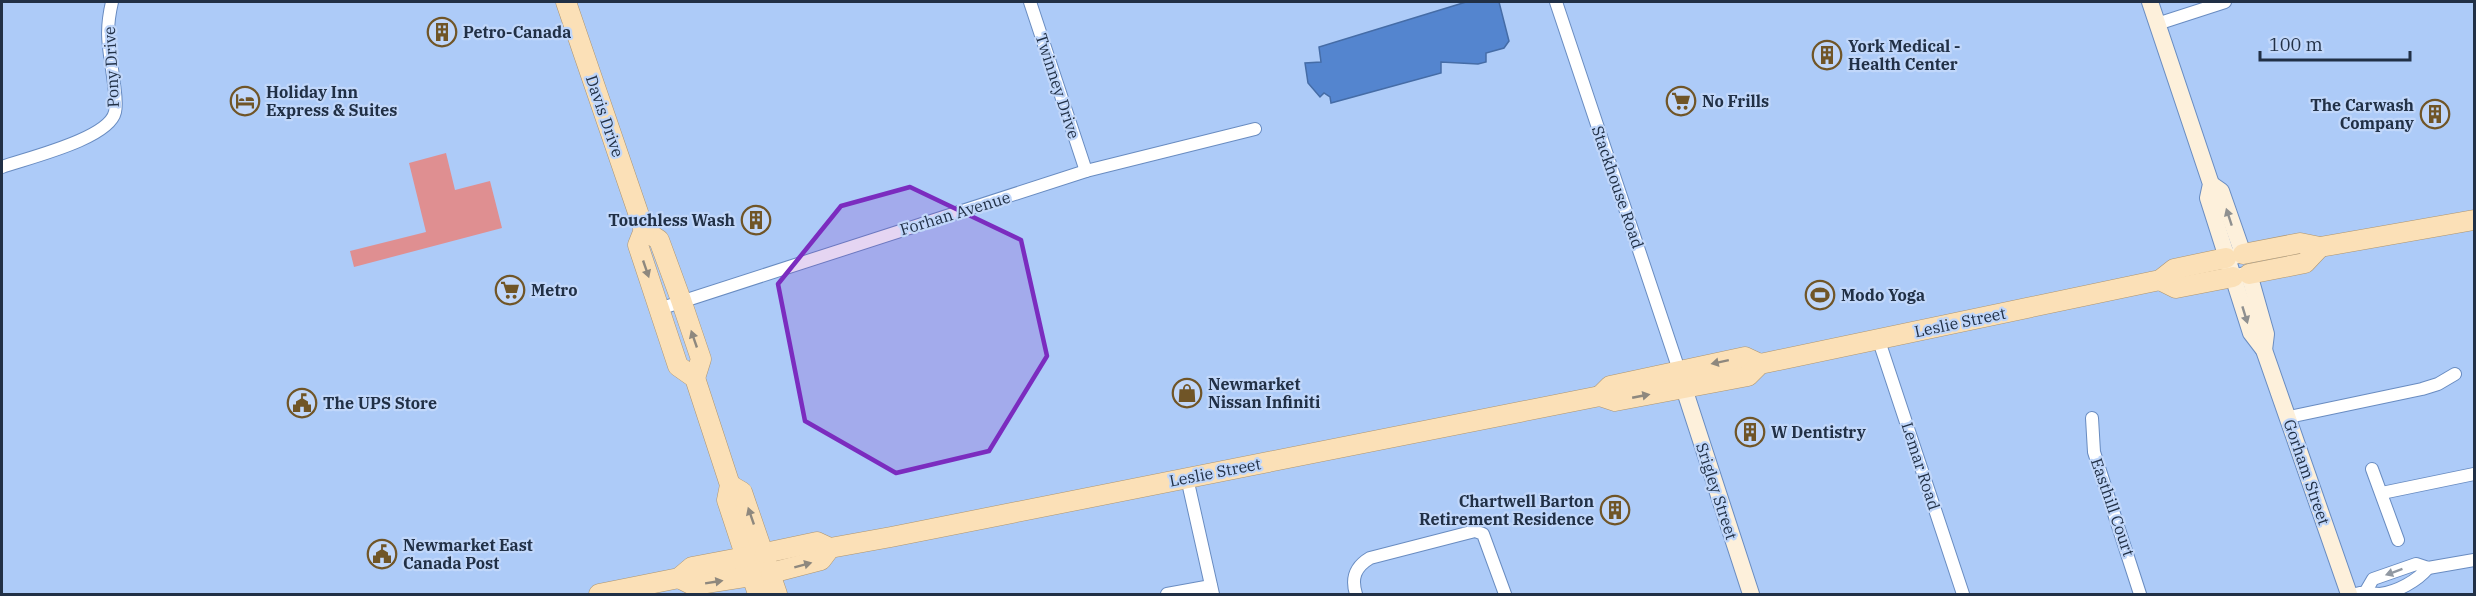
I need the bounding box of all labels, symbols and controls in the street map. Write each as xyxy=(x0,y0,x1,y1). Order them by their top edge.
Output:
building icon: Petro-Canada xyxy=(426,16,458,48)
place label: Petro-Canada xyxy=(463,22,571,42)
scale bar xyxy=(2260,24,2410,62)
street label: Pony Drive xyxy=(99,26,123,108)
street label: Twinney Drive xyxy=(1032,31,1084,141)
text: 100 m xyxy=(2269,33,2323,56)
place label: York Medical - Health Center xyxy=(1848,36,1960,74)
building icon: York Medical - Health Center xyxy=(1811,39,1843,71)
street label: Davis Drive xyxy=(582,72,628,160)
place label: Holiday Inn Express & Suites xyxy=(266,82,397,120)
hotel icon: Holiday Inn Express & Suites xyxy=(229,85,261,117)
supermarket icon: No Frills xyxy=(1665,85,1697,117)
place label: No Frills xyxy=(1702,91,1769,111)
place label: The Carwash Company xyxy=(2310,95,2415,133)
building icon: The Carwash Company xyxy=(2419,98,2451,130)
street label: Stackhouse Road xyxy=(1588,123,1648,251)
street label: Forhan Avenue xyxy=(897,187,1013,239)
building icon: Touchless Wash xyxy=(740,204,772,236)
one-way arrow xyxy=(2224,208,2234,226)
place label: Touchless Wash xyxy=(608,210,735,230)
one-way arrow xyxy=(642,260,651,278)
supermarket icon: Metro xyxy=(494,274,526,306)
sports icon: Modo Yoga xyxy=(1804,279,1836,311)
place label: Metro xyxy=(531,280,578,300)
place label: Modo Yoga xyxy=(1841,285,1925,305)
street label: Leslie Street xyxy=(1912,302,2008,341)
one-way arrow xyxy=(2241,306,2250,324)
one-way arrow xyxy=(689,330,698,348)
one-way arrow xyxy=(1711,358,1729,368)
place label: Newmarket Nissan Infiniti xyxy=(1208,374,1320,412)
shop icon: Newmarket Nissan Infiniti xyxy=(1171,377,1203,409)
public building icon: The UPS Store xyxy=(286,387,318,419)
one-way arrow xyxy=(1632,391,1651,400)
place label: The UPS Store xyxy=(323,393,437,413)
building icon: W Dentistry xyxy=(1734,416,1766,448)
street label: Gorham Street xyxy=(2280,417,2335,528)
street label: Lemar Road xyxy=(1897,420,1945,513)
place label: W Dentistry xyxy=(1771,422,1867,442)
street label: Srigley Street xyxy=(1692,440,1742,542)
street label: Leslie Street xyxy=(1167,453,1263,491)
street label: Easthill Court xyxy=(2087,455,2139,559)
place label: Chartwell Barton Retirement Residence xyxy=(1419,491,1594,529)
building icon: Chartwell Barton Retirement Residence xyxy=(1599,494,1631,526)
one-way arrow xyxy=(745,507,755,525)
place label: Newmarket East Canada Post xyxy=(403,535,533,573)
public building icon: Newmarket East Canada Post xyxy=(366,538,398,570)
one-way arrow xyxy=(794,559,812,569)
one-way arrow xyxy=(2385,567,2403,577)
one-way arrow xyxy=(705,577,724,586)

